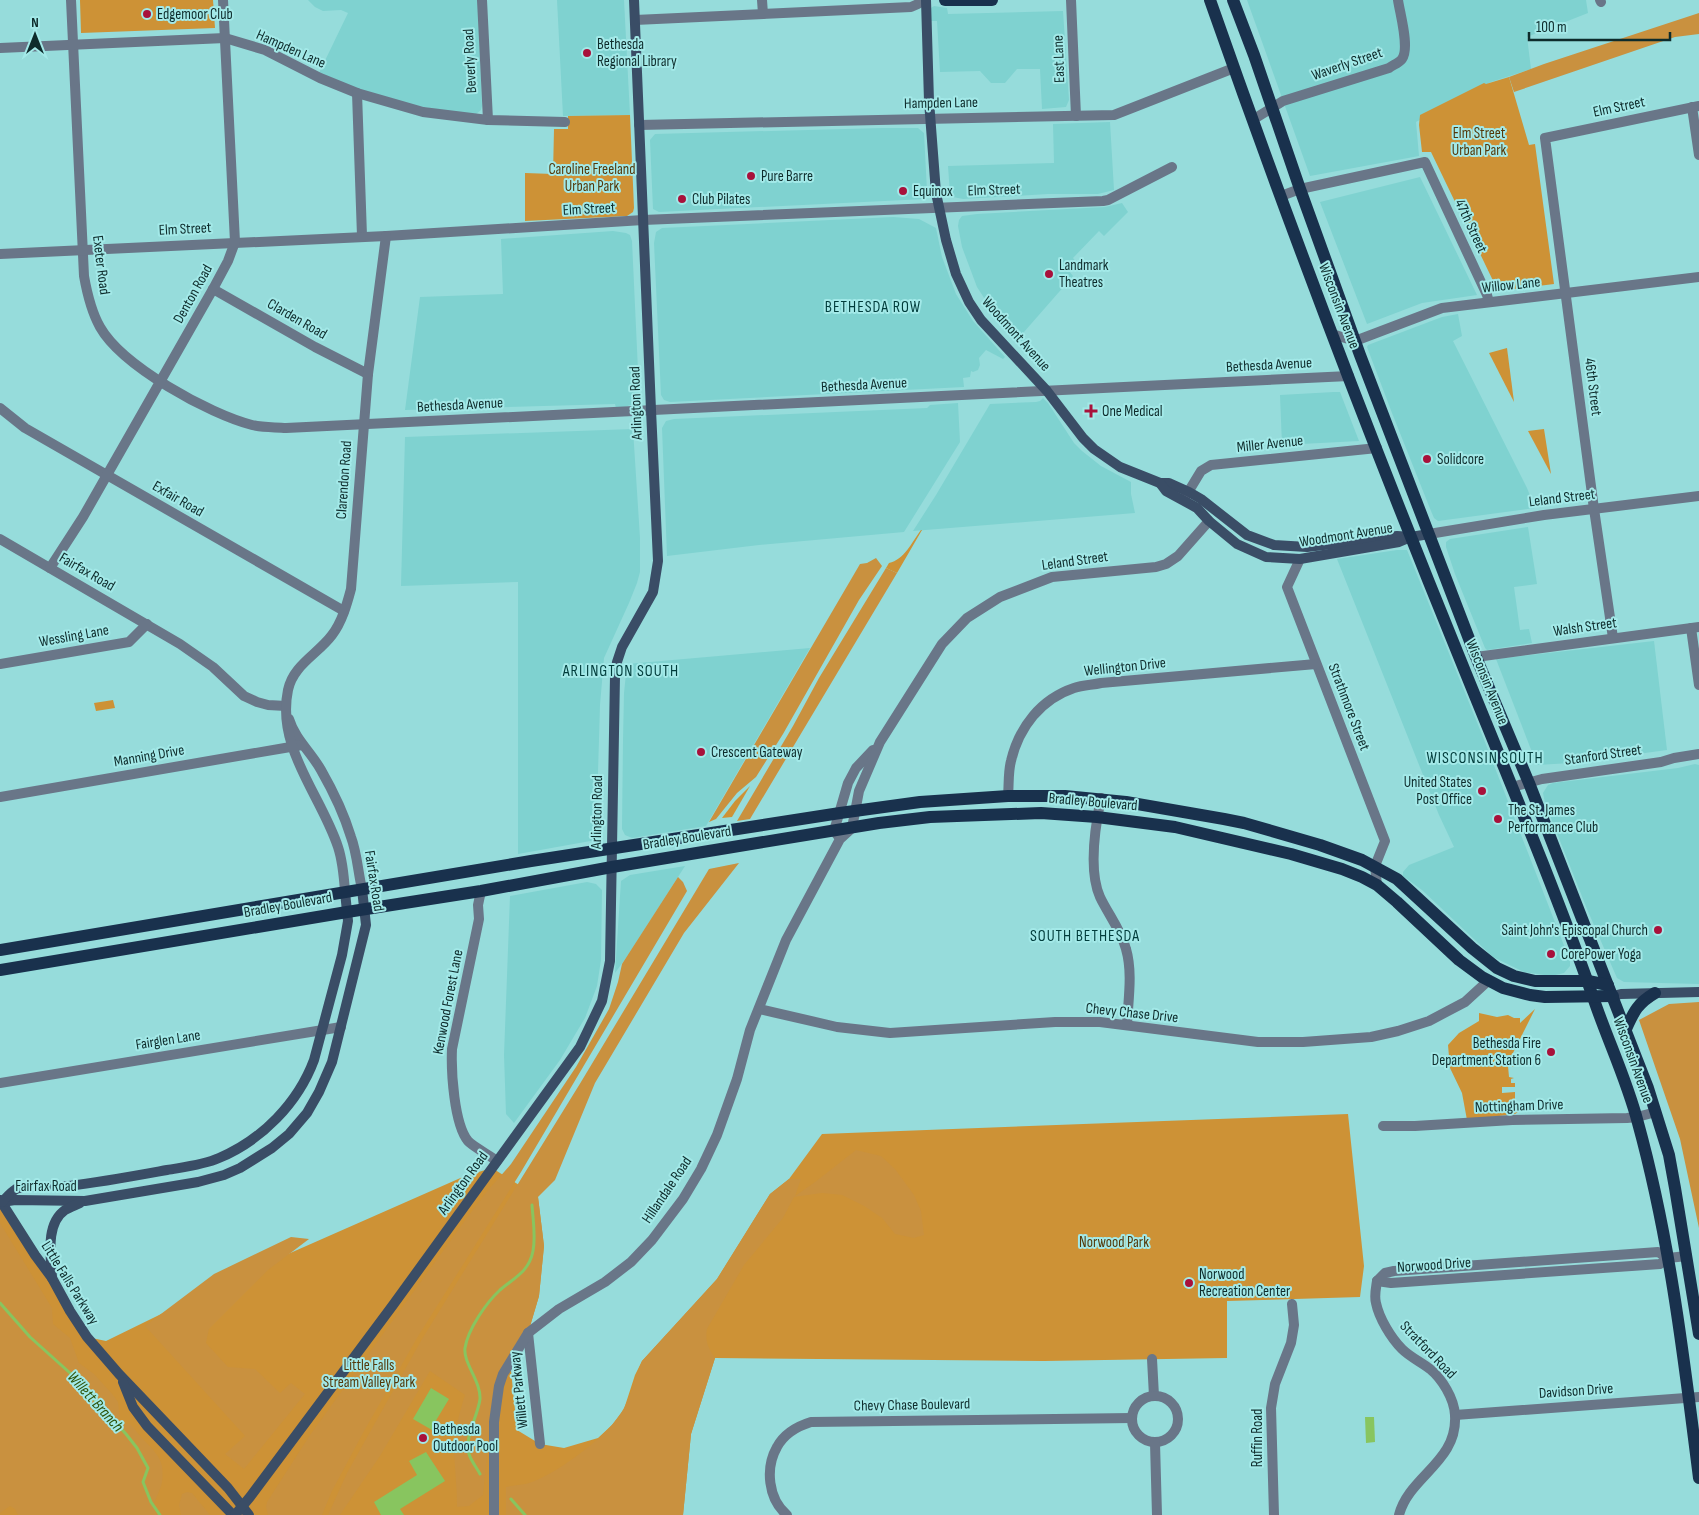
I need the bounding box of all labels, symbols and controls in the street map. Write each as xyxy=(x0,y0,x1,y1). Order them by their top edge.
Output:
place label: Edgemoor Club xyxy=(157,5,233,24)
marker: Edgemoor Club xyxy=(141,8,153,20)
north arrow xyxy=(10,10,60,60)
scale bar xyxy=(1529,10,1670,42)
text: N xyxy=(31,14,39,31)
text: 100 m xyxy=(1536,18,1567,37)
street label: Hampden Lane xyxy=(253,25,329,73)
street label: Beverly Road xyxy=(459,28,481,94)
place label: Bethesda Regional Library xyxy=(597,35,677,71)
street label: East Lane xyxy=(1049,35,1069,83)
street label: Waverly Street xyxy=(1309,43,1385,85)
marker: Bethesda Regional Library xyxy=(581,47,593,59)
street label: Elm Street xyxy=(1591,92,1647,122)
street label: Hampden Lane xyxy=(904,93,978,113)
park label: Elm Street Urban Park xyxy=(1452,124,1507,160)
park label: Caroline Freeland Urban Park xyxy=(549,160,635,196)
place label: Pure Barre xyxy=(761,167,813,186)
marker: Pure Barre xyxy=(745,170,757,182)
street label: Elm Street xyxy=(967,180,1021,200)
place label: Equinox xyxy=(913,182,953,201)
marker: Equinox xyxy=(897,185,909,197)
place label: Club Pilates xyxy=(692,190,751,209)
marker: Club Pilates xyxy=(676,193,688,205)
street label: 47th Street xyxy=(1450,196,1492,256)
street label: Elm Street xyxy=(562,198,616,220)
street label: Elm Street xyxy=(158,218,212,240)
street label: Exeter Road xyxy=(88,234,114,296)
place label: Landmark Theatres xyxy=(1059,256,1109,292)
street label: Wisconsin Avenue xyxy=(1314,260,1364,352)
street label: Denton Road xyxy=(169,261,217,327)
marker: Landmark Theatres xyxy=(1043,268,1055,280)
street label: Willow Lane xyxy=(1481,272,1541,298)
street label: Woodmont Avenue xyxy=(977,293,1055,375)
street label: Clarden Road xyxy=(264,294,330,344)
district label: BETHESDA ROW xyxy=(825,298,921,317)
street label: Bethesda Avenue xyxy=(1225,353,1313,377)
street label: 46th Street xyxy=(1580,357,1606,417)
street label: Arlington Road xyxy=(625,366,647,441)
street label: Bethesda Avenue xyxy=(820,373,908,397)
street label: Bethesda Avenue xyxy=(416,393,504,417)
place label: One Medical xyxy=(1102,402,1163,421)
marker: One Medical xyxy=(1084,404,1098,418)
street label: Miller Avenue xyxy=(1236,431,1304,457)
street label: Clarendon Road xyxy=(332,440,356,520)
place label: Solidcore xyxy=(1437,450,1484,469)
marker: Solidcore xyxy=(1421,453,1433,465)
street label: Exfair Road xyxy=(149,477,207,521)
street label: Leland Street xyxy=(1528,484,1597,511)
street label: Woodmont Avenue xyxy=(1298,518,1394,552)
street label: Leland Street xyxy=(1041,547,1110,575)
street label: Fairfax Road xyxy=(56,548,118,596)
street label: Walsh Street xyxy=(1552,613,1618,641)
street label: Wessling Lane xyxy=(38,621,110,651)
street label: Wisconsin Avenue xyxy=(1461,637,1513,727)
street label: Wellington Drive xyxy=(1083,653,1167,681)
street label: Strathmore Street xyxy=(1324,661,1374,754)
district label: ARLINGTON SOUTH xyxy=(562,662,679,681)
street label: Manning Drive xyxy=(112,740,186,772)
street label: Stanford Street xyxy=(1563,740,1643,770)
place label: Crescent Gateway xyxy=(711,743,803,762)
marker: Crescent Gateway xyxy=(695,746,707,758)
district label: WISCONSIN SOUTH xyxy=(1426,749,1544,768)
place label: United States Post Office xyxy=(1404,773,1472,809)
street label: Arlington Road xyxy=(587,775,607,850)
marker: United States Post Office xyxy=(1476,785,1488,797)
street label: Bradley Boulevard xyxy=(1048,789,1138,815)
place label: The St. James Performance Club xyxy=(1508,801,1598,837)
marker: The St. James Performance Club xyxy=(1492,813,1504,825)
street label: Bradley Boulevard xyxy=(641,822,733,854)
street label: Fairfax Road xyxy=(360,849,388,913)
street label: Bradley Boulevard xyxy=(242,888,334,922)
place label: Saint John's Episcopal Church xyxy=(1501,921,1648,940)
marker: Saint John's Episcopal Church xyxy=(1652,924,1664,936)
district label: SOUTH BETHESDA xyxy=(1030,927,1140,946)
place label: CorePower Yoga xyxy=(1561,945,1641,964)
street label: Kenwood Forest Lane xyxy=(429,948,467,1056)
marker: CorePower Yoga xyxy=(1545,948,1557,960)
street label: Chevy Chase Drive xyxy=(1085,999,1179,1027)
street label: Wisconsin Avenue xyxy=(1609,1014,1657,1106)
street label: Fairglen Lane xyxy=(134,1026,202,1054)
place label: Bethesda Fire Department Station 6 xyxy=(1432,1034,1541,1070)
marker: Bethesda Fire Department Station 6 xyxy=(1545,1046,1557,1058)
street label: Nottingham Drive xyxy=(1474,1095,1564,1117)
street label: Arlington Road xyxy=(433,1148,492,1219)
street label: Hillandale Road xyxy=(638,1153,696,1227)
street label: Fairfax Road xyxy=(15,1177,77,1196)
park label: Norwood Park xyxy=(1079,1233,1149,1252)
street label: Little Falls Parkway xyxy=(37,1238,103,1328)
street label: Norwood Drive xyxy=(1396,1253,1472,1277)
place label: Norwood Recreation Center xyxy=(1199,1265,1291,1301)
marker: Norwood Recreation Center xyxy=(1183,1277,1195,1289)
street label: Stratford Road xyxy=(1396,1317,1460,1383)
street label: Willett Parkway xyxy=(505,1350,532,1429)
park label: Little Falls Stream Valley Park xyxy=(323,1356,416,1392)
water label: Willett Branch xyxy=(63,1368,127,1436)
street label: Davidson Drive xyxy=(1538,1379,1614,1403)
street label: Chevy Chase Boulevard xyxy=(854,1394,970,1416)
street label: Ruffin Road xyxy=(1248,1409,1267,1467)
place label: Bethesda Outdoor Pool xyxy=(433,1420,498,1456)
marker: Bethesda Outdoor Pool xyxy=(417,1432,429,1444)

